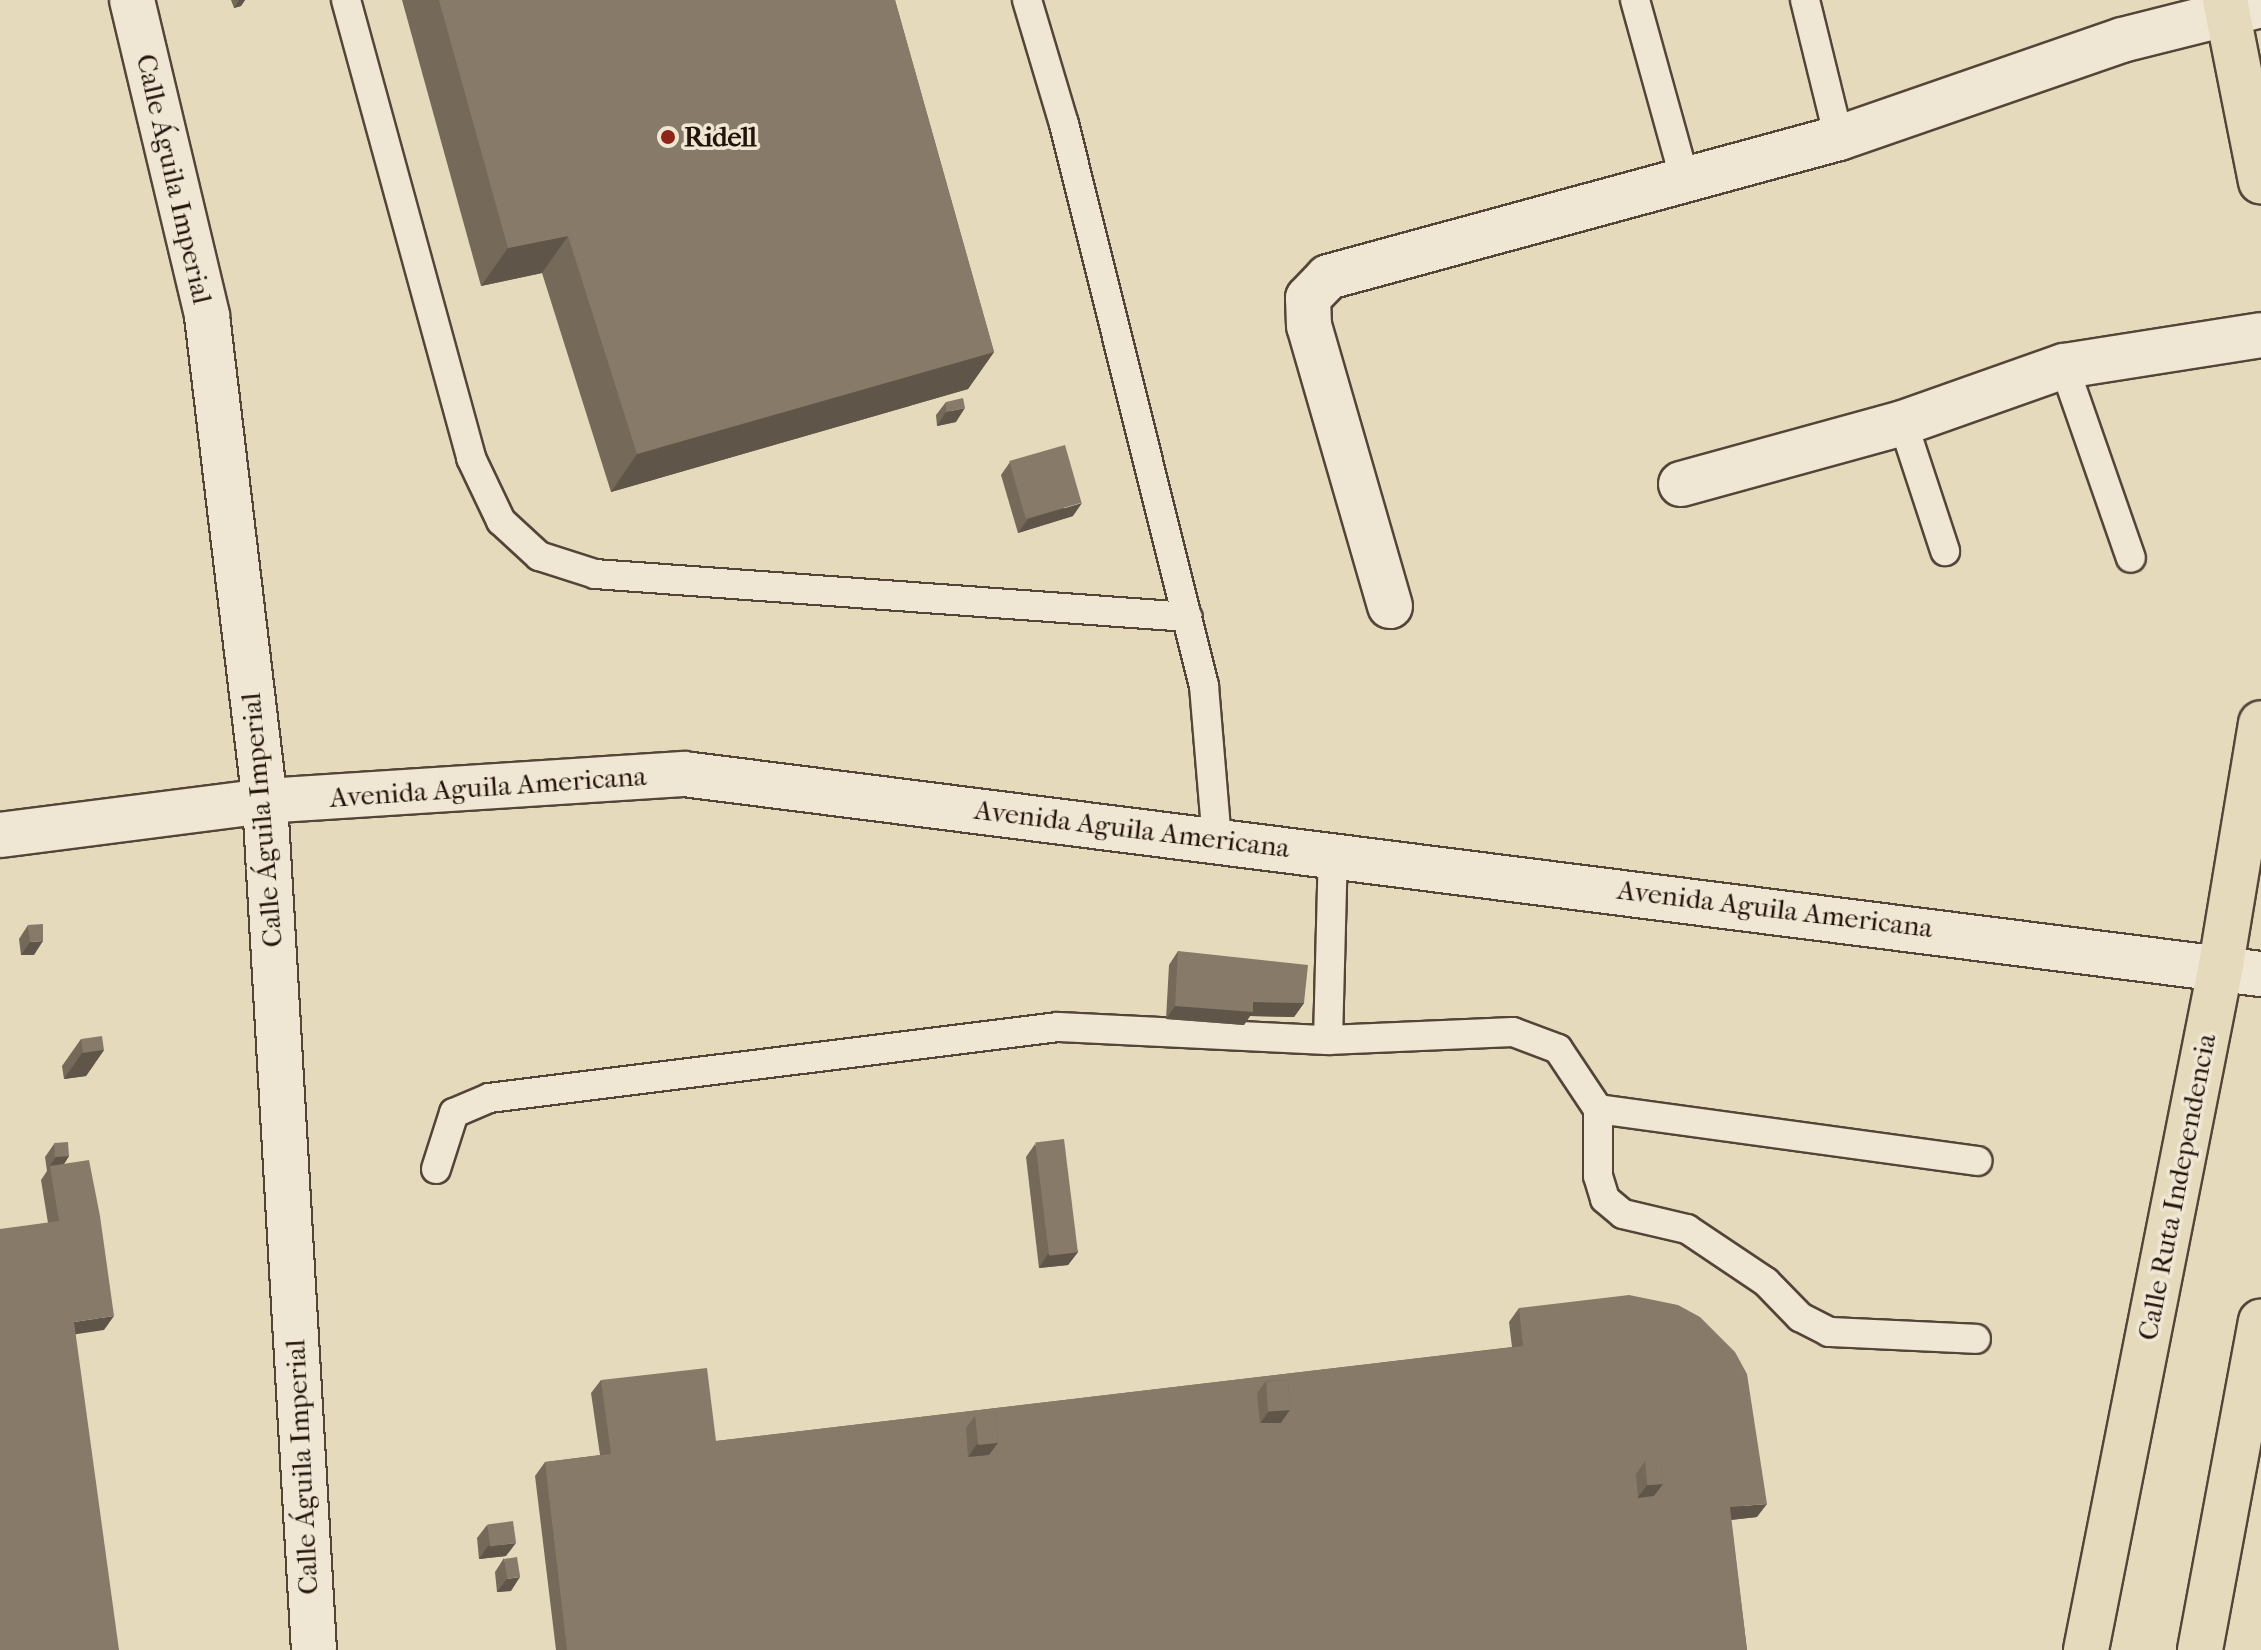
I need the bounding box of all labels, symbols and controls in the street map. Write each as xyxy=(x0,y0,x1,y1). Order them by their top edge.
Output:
street label: Calle Águila Imperial xyxy=(129,51,219,307)
place label: Ridell xyxy=(684,120,757,154)
marker: Ridell xyxy=(659,128,677,146)
street label: Calle Águila Imperial xyxy=(234,691,290,949)
street label: Avenida Aguila Americana xyxy=(328,759,648,815)
street label: Avenida Aguila Americana xyxy=(972,793,1292,865)
street label: Avenida Aguila Americana xyxy=(1615,873,1935,945)
street label: Calle Ruta Independencia xyxy=(2131,1031,2223,1343)
street label: Calle Águila Imperial xyxy=(279,1339,325,1595)

